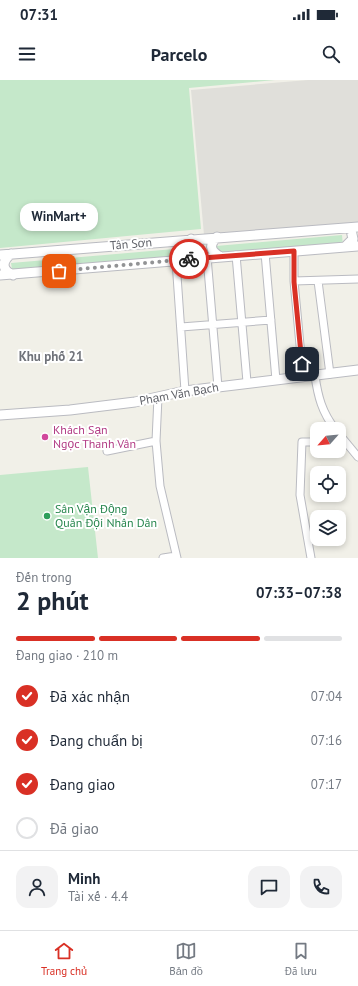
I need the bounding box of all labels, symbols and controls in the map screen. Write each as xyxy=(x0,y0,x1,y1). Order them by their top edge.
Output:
text: 07:31 xyxy=(20,5,58,24)
icon: menu xyxy=(16,43,38,65)
text: Parcelo xyxy=(151,43,207,66)
icon: search xyxy=(320,43,342,65)
callout: WinMart+ xyxy=(20,203,98,231)
text: WinMart+ xyxy=(32,208,86,225)
street label: Tân Sơn xyxy=(109,234,153,253)
courier xyxy=(169,239,209,279)
icon: bike xyxy=(178,248,200,270)
pin xyxy=(42,254,76,288)
icon: bag xyxy=(48,260,70,282)
pin xyxy=(285,347,319,381)
district label: Khu phố 21 xyxy=(19,348,83,365)
icon: home xyxy=(291,353,313,375)
street label: Phạm Văn Bạch xyxy=(138,379,220,408)
place label: Khách Sạn Ngọc Thanh Vân xyxy=(53,422,136,451)
north arrow xyxy=(310,422,346,458)
map controls xyxy=(310,422,346,546)
marker: Khách Sạn Ngọc Thanh Vân xyxy=(40,432,50,442)
button: locate xyxy=(310,466,346,502)
place label: Sân Vận Động Quân Đội Nhân Dân xyxy=(55,501,157,530)
button: layers xyxy=(310,510,346,546)
marker: Sân Vận Động Quân Đội Nhân Dân xyxy=(42,511,52,521)
text: Đến trong xyxy=(16,569,72,586)
text: 07:33–07:38 xyxy=(256,583,342,602)
text: 2 phút xyxy=(16,584,89,617)
text: Đang giao · 210 m xyxy=(16,647,118,664)
icon: check xyxy=(16,685,38,707)
text: Đã xác nhận xyxy=(50,687,130,706)
text: 07:04 xyxy=(311,688,342,705)
icon: check xyxy=(16,729,38,751)
text: Đang chuẩn bị xyxy=(50,731,143,750)
text: 07:16 xyxy=(311,732,342,749)
icon: check xyxy=(16,773,38,795)
text: Đang giao xyxy=(50,775,115,794)
text: 07:17 xyxy=(311,776,342,793)
text: Đã giao xyxy=(50,819,99,838)
button: person xyxy=(16,866,58,908)
button: chat xyxy=(248,866,290,908)
button: phone xyxy=(300,866,342,908)
text: Minh xyxy=(68,869,100,888)
text: Tài xế · 4.4 xyxy=(68,888,128,905)
tab: Trang chủ xyxy=(41,940,87,978)
tab: Bản đồ xyxy=(169,940,203,978)
tab: Đã lưu xyxy=(285,940,317,978)

